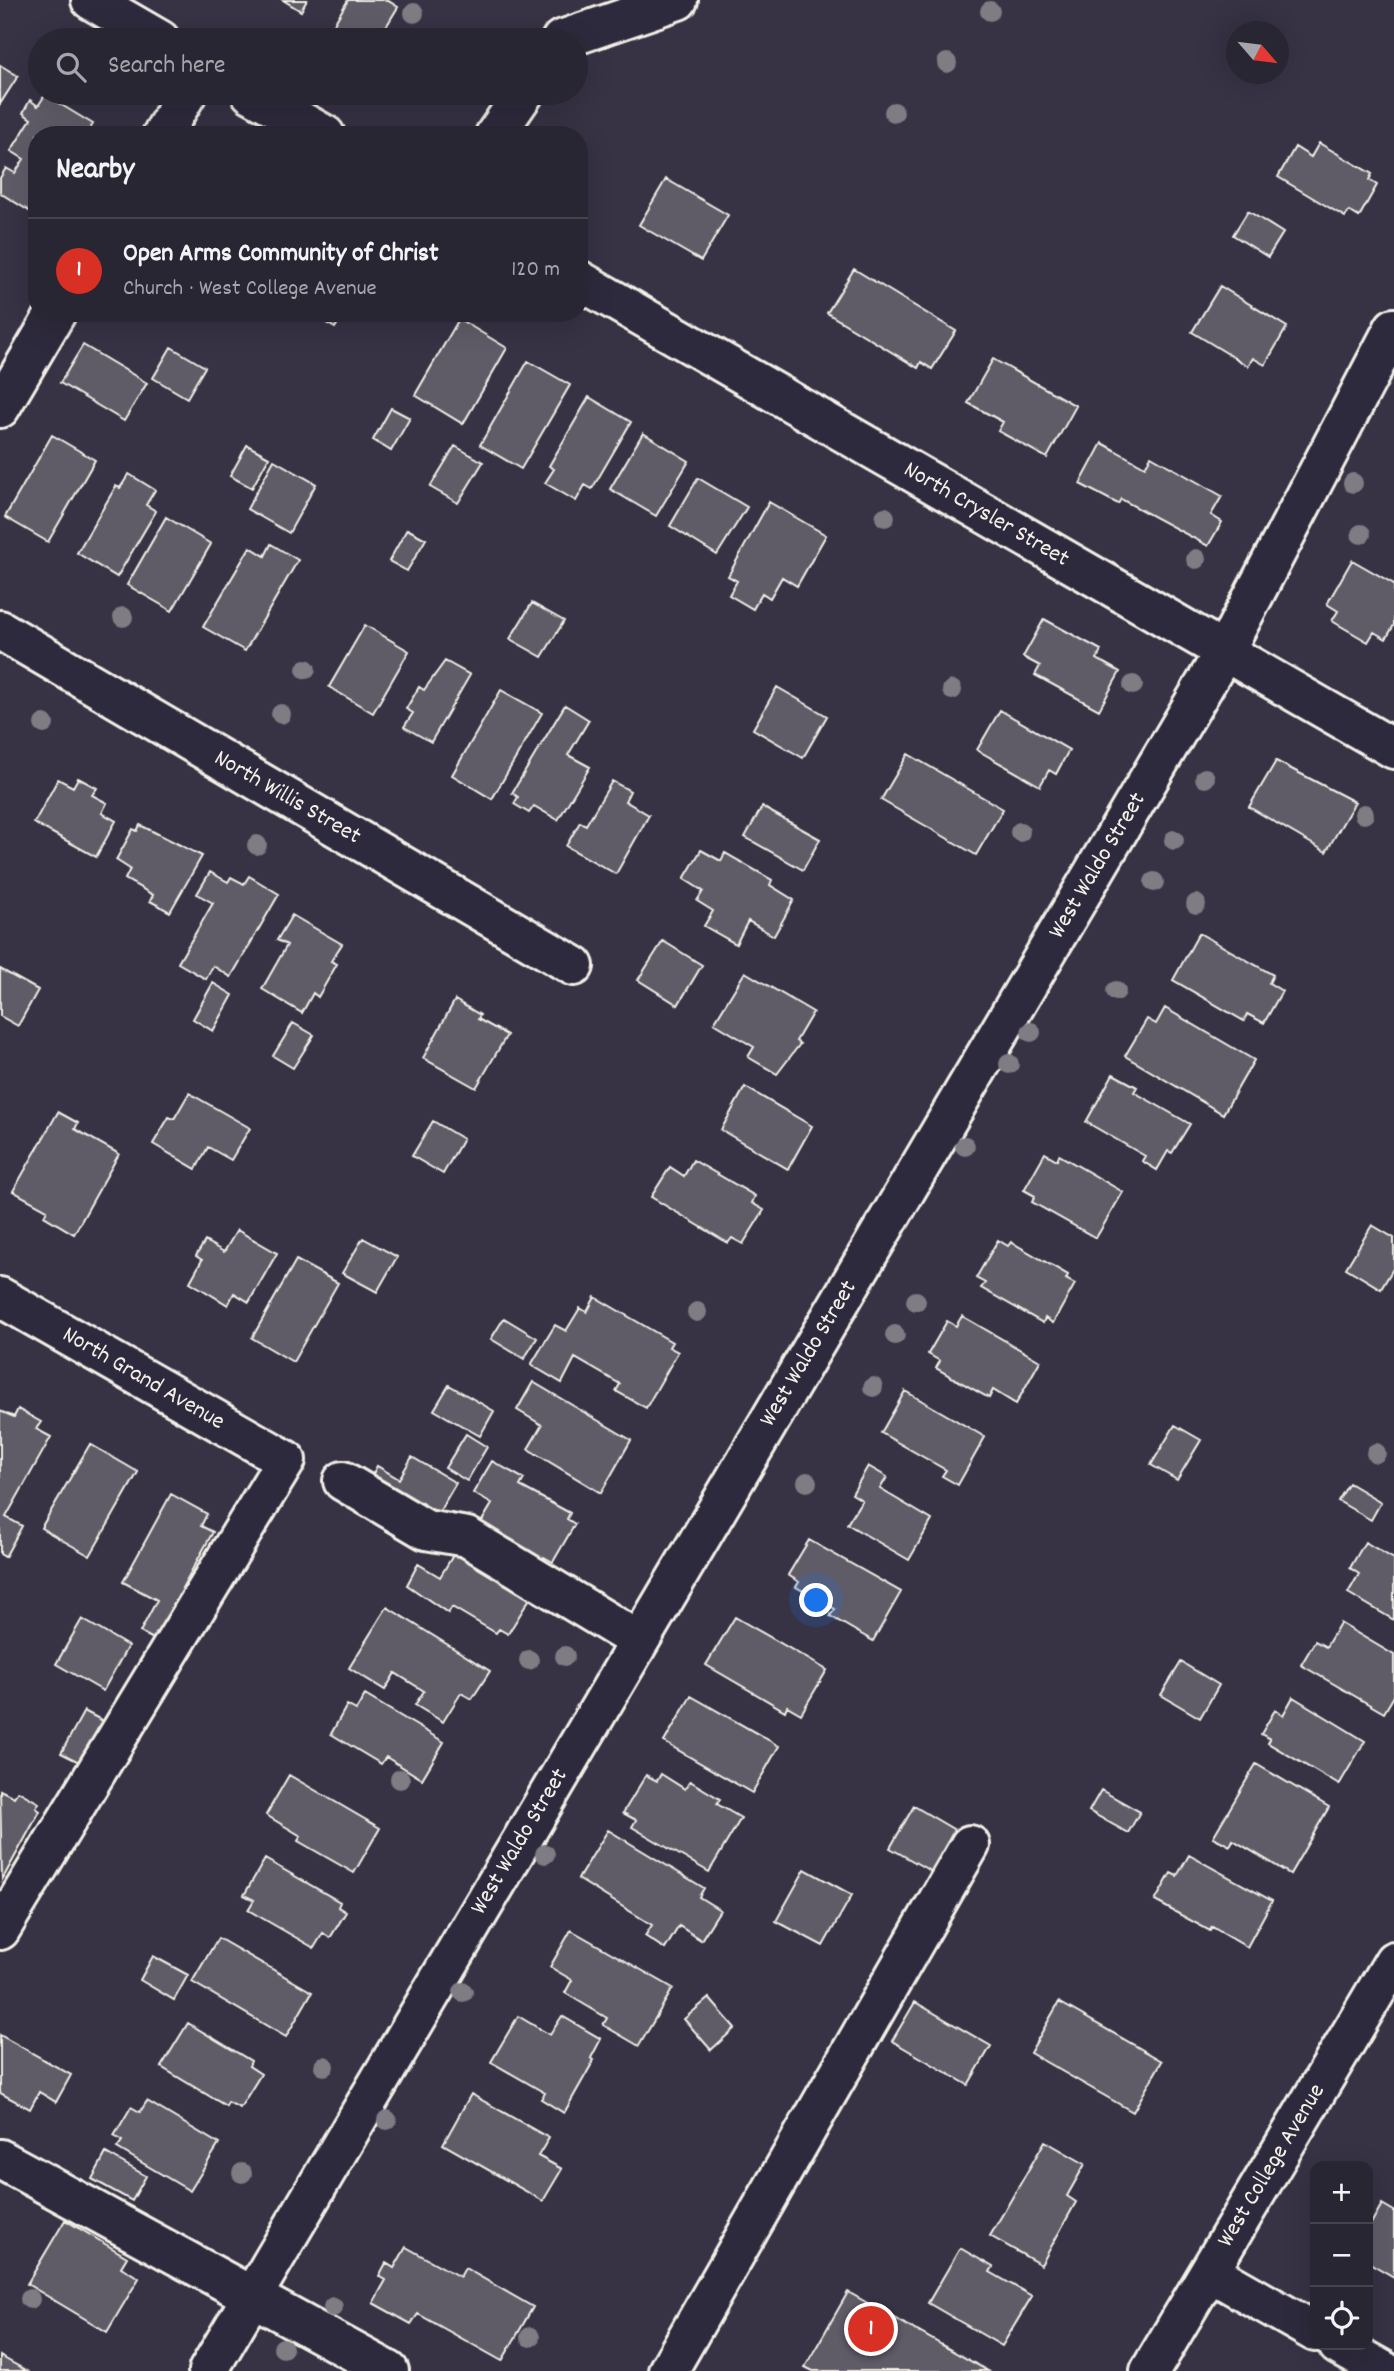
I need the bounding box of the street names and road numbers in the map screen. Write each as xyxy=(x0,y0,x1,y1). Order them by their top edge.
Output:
street label: North Crysler Street xyxy=(897,454,1075,576)
street label: North Willis Street xyxy=(207,742,367,854)
street label: West Waldo Street xyxy=(1041,786,1155,946)
street label: West Waldo Street xyxy=(752,1274,866,1434)
street label: North Grand Avenue xyxy=(55,1319,231,1439)
street label: West Waldo Street xyxy=(463,1762,577,1922)
street label: West College Avenue xyxy=(1210,2078,1334,2254)

